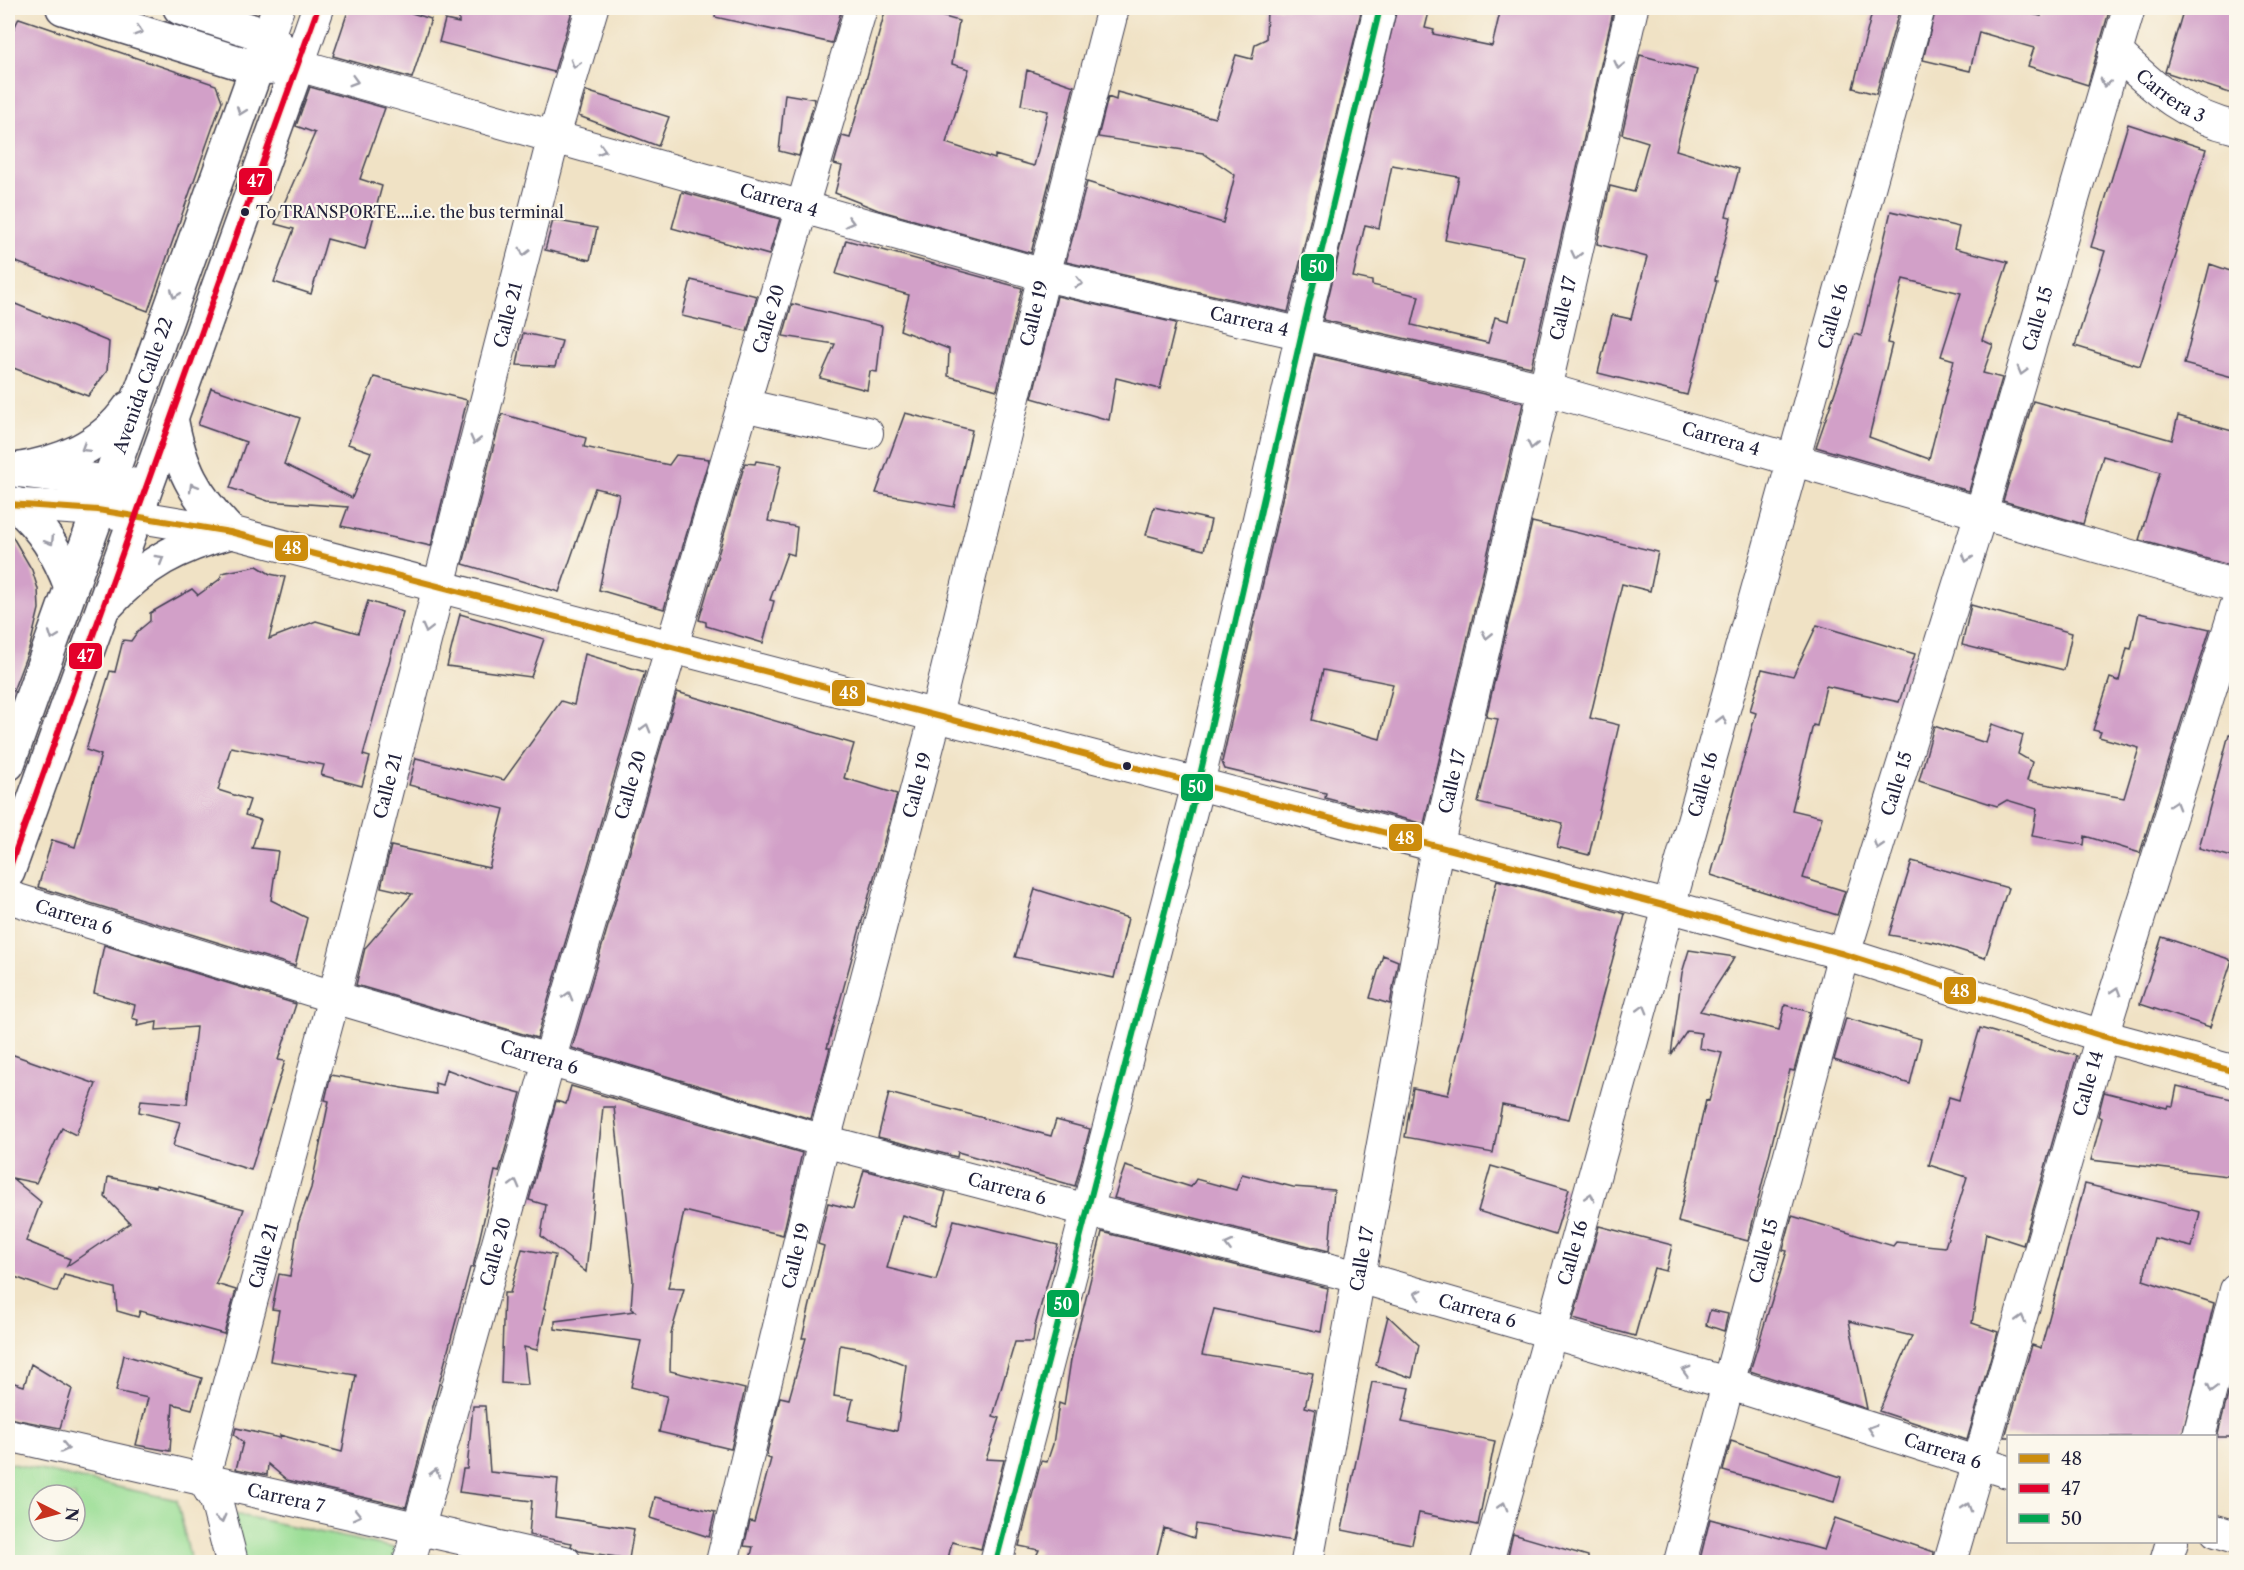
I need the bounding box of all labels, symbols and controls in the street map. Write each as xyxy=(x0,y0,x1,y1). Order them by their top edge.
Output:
one-way arrow xyxy=(133,24,144,36)
one-way arrow xyxy=(570,58,582,68)
one-way arrow xyxy=(1613,59,1626,69)
street label: Carrera 3 xyxy=(2131,65,2209,128)
one-way arrow xyxy=(349,73,359,86)
one-way arrow xyxy=(2100,77,2112,88)
one-way arrow xyxy=(235,105,248,115)
one-way arrow xyxy=(596,143,607,155)
line badge: 47 xyxy=(238,167,273,196)
text: 47 xyxy=(247,171,266,191)
street label: Carrera 4 xyxy=(737,179,821,222)
place label: To TRANSPORTE....i.e. the bus terminal xyxy=(256,202,564,222)
marker: To TRANSPORTE....i.e. the bus terminal xyxy=(239,206,251,218)
one-way arrow xyxy=(845,214,855,227)
one-way arrow xyxy=(518,246,531,256)
one-way arrow xyxy=(1570,250,1583,260)
line badge: 50 xyxy=(1300,253,1335,282)
text: 50 xyxy=(1308,257,1328,277)
street label: Calle 17 xyxy=(1545,274,1581,343)
one-way arrow xyxy=(1074,276,1084,289)
street label: Calle 19 xyxy=(1016,278,1053,349)
street label: Calle 21 xyxy=(489,280,527,350)
street label: Calle 16 xyxy=(1814,281,1853,352)
street label: Calle 20 xyxy=(748,282,789,356)
street label: Calle 15 xyxy=(2018,284,2058,354)
one-way arrow xyxy=(170,288,183,299)
street label: Carrera 4 xyxy=(1208,302,1291,341)
street label: Avenida Calle 22 xyxy=(108,314,178,457)
one-way arrow xyxy=(2017,366,2029,376)
street label: Carrera 4 xyxy=(1679,418,1762,461)
one-way arrow xyxy=(470,435,482,445)
one-way arrow xyxy=(81,440,91,452)
one-way arrow xyxy=(1527,440,1540,450)
one-way arrow xyxy=(188,483,200,493)
line badge: 48 xyxy=(274,534,309,562)
one-way arrow xyxy=(42,535,54,545)
text: 48 xyxy=(282,538,302,558)
one-way arrow xyxy=(1961,553,1974,563)
one-way arrow xyxy=(154,555,164,567)
one-way arrow xyxy=(421,624,434,634)
one-way arrow xyxy=(1482,629,1495,639)
one-way arrow xyxy=(48,630,61,641)
line badge: 47 xyxy=(68,642,103,670)
text: 47 xyxy=(77,646,96,666)
line badge: 48 xyxy=(831,679,866,707)
text: 48 xyxy=(839,683,859,703)
one-way arrow xyxy=(1714,715,1727,725)
one-way arrow xyxy=(639,723,651,734)
street label: Calle 17 xyxy=(1434,747,1471,816)
street label: Calle 20 xyxy=(610,748,651,822)
street label: Calle 16 xyxy=(1684,749,1723,820)
street label: Calle 15 xyxy=(1877,749,1917,819)
street label: Calle 21 xyxy=(369,750,407,821)
street label: Calle 19 xyxy=(898,750,937,821)
unlabelled marker xyxy=(1121,760,1133,772)
line badge: 50 xyxy=(1180,773,1214,802)
text: 50 xyxy=(1187,777,1207,797)
one-way arrow xyxy=(2167,800,2180,811)
line badge: 48 xyxy=(1388,823,1423,852)
text: 48 xyxy=(1395,828,1415,848)
one-way arrow xyxy=(1872,839,1885,850)
street label: Carrera 6 xyxy=(32,895,116,940)
line badge: 48 xyxy=(1943,976,1977,1005)
text: 48 xyxy=(1950,981,1970,1001)
one-way arrow xyxy=(2109,986,2121,997)
one-way arrow xyxy=(561,991,573,1002)
one-way arrow xyxy=(1635,1005,1648,1015)
street label: Carrera 6 xyxy=(498,1035,581,1079)
street label: Calle 14 xyxy=(2068,1048,2108,1119)
street label: Carrera 6 xyxy=(965,1168,1049,1210)
one-way arrow xyxy=(508,1179,520,1190)
one-way arrow xyxy=(1583,1192,1595,1203)
street label: Calle 20 xyxy=(476,1215,516,1289)
street label: Calle 15 xyxy=(1745,1216,1783,1286)
street label: Calle 16 xyxy=(1553,1217,1593,1288)
street label: Calle 21 xyxy=(244,1220,283,1291)
street label: Calle 19 xyxy=(778,1221,815,1291)
street label: Calle 17 xyxy=(1345,1225,1379,1293)
one-way arrow xyxy=(1225,1240,1235,1253)
line badge: 50 xyxy=(1046,1289,1080,1318)
one-way arrow xyxy=(1413,1289,1424,1301)
street label: Carrera 6 xyxy=(1436,1289,1519,1333)
text: 50 xyxy=(1053,1294,1073,1314)
one-way arrow xyxy=(2014,1314,2026,1325)
one-way arrow xyxy=(1681,1366,1692,1378)
one-way arrow xyxy=(2206,1383,2219,1393)
one-way arrow xyxy=(1867,1424,1878,1436)
street label: Carrera 6 xyxy=(1901,1429,1984,1474)
legend xyxy=(2007,1435,2217,1543)
one-way arrow xyxy=(59,1441,69,1454)
text: 48 xyxy=(2061,1448,2082,1470)
one-way arrow xyxy=(428,1468,441,1478)
text: 47 xyxy=(2061,1478,2080,1500)
street label: Carrera 7 xyxy=(245,1479,327,1518)
north arrow xyxy=(27,1483,87,1543)
one-way arrow xyxy=(1496,1501,1508,1512)
one-way arrow xyxy=(1960,1502,1972,1513)
text: N xyxy=(61,1507,83,1523)
one-way arrow xyxy=(352,1508,362,1521)
text: 50 xyxy=(2061,1508,2082,1530)
one-way arrow xyxy=(213,1514,226,1524)

